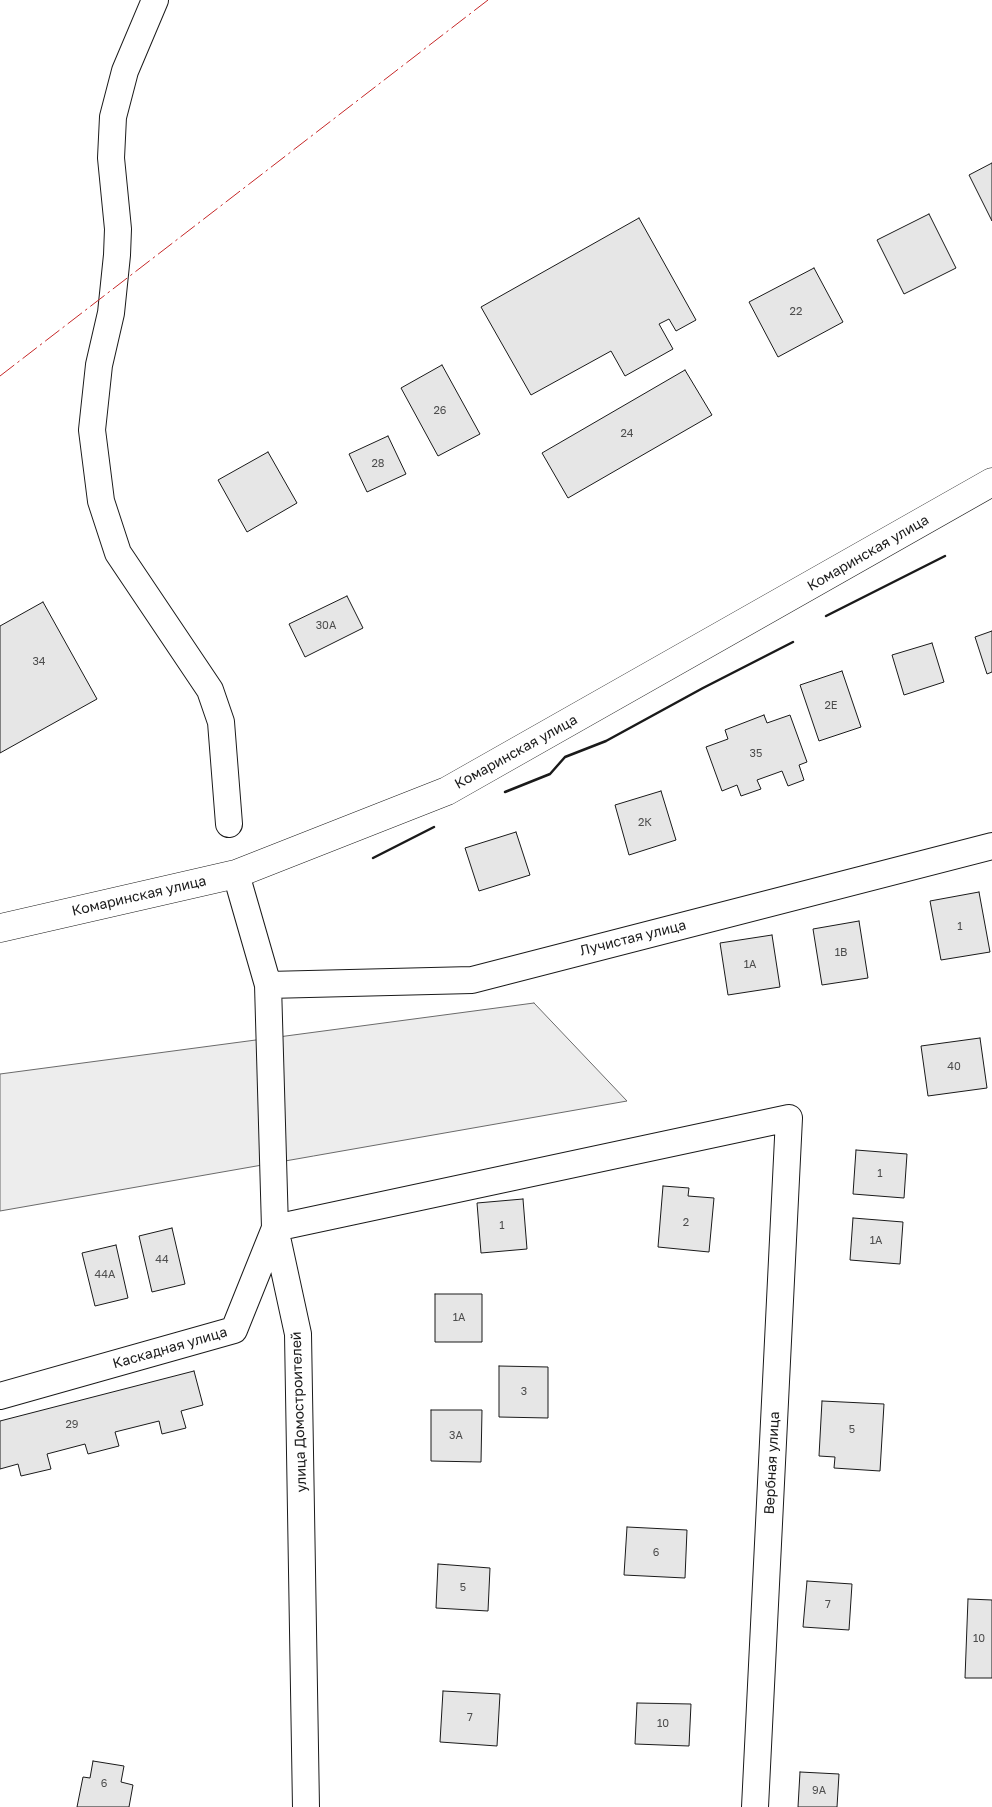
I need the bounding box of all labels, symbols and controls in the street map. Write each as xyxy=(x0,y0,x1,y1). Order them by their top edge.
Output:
house number: 22 xyxy=(790,305,802,319)
house number: 26 xyxy=(433,404,447,418)
house number: 24 xyxy=(620,427,634,441)
house number: 28 xyxy=(371,457,385,471)
street label: Комаринская улица xyxy=(804,511,932,595)
house number: 30А xyxy=(316,619,336,633)
house number: 34 xyxy=(32,655,46,669)
house number: 2Е xyxy=(824,699,838,713)
street label: Комаринская улица xyxy=(452,711,580,793)
house number: 35 xyxy=(750,747,762,761)
house number: 2К xyxy=(638,816,652,830)
street label: Комаринская улица xyxy=(70,872,208,920)
street label: Лучистая улица xyxy=(578,917,688,959)
house number: 1 xyxy=(957,920,963,934)
house number: 1В xyxy=(835,946,847,960)
house number: 1А xyxy=(744,958,756,972)
house number: 40 xyxy=(947,1060,961,1074)
house number: 1 xyxy=(877,1167,883,1181)
house number: 2 xyxy=(683,1216,689,1230)
house number: 1 xyxy=(499,1219,505,1233)
house number: 1А xyxy=(870,1234,882,1248)
house number: 44 xyxy=(155,1253,169,1267)
house number: 44А xyxy=(95,1268,115,1282)
house number: 1А xyxy=(453,1311,465,1325)
street label: Каскадная улица xyxy=(111,1324,229,1372)
street label: улица Домостроителей xyxy=(288,1331,310,1493)
house number: 3 xyxy=(521,1385,527,1399)
street label: Вербная улица xyxy=(761,1411,783,1515)
house number: 29 xyxy=(65,1418,79,1432)
house number: 5 xyxy=(849,1423,855,1437)
house number: 3А xyxy=(449,1429,463,1443)
house number: 6 xyxy=(653,1546,659,1560)
house number: 5 xyxy=(460,1581,466,1595)
house number: 7 xyxy=(825,1598,831,1612)
house number: 10 xyxy=(973,1632,985,1646)
house number: 7 xyxy=(467,1711,473,1725)
house number: 10 xyxy=(657,1717,669,1731)
house number: 6 xyxy=(101,1777,107,1791)
house number: 9А xyxy=(812,1784,826,1798)

